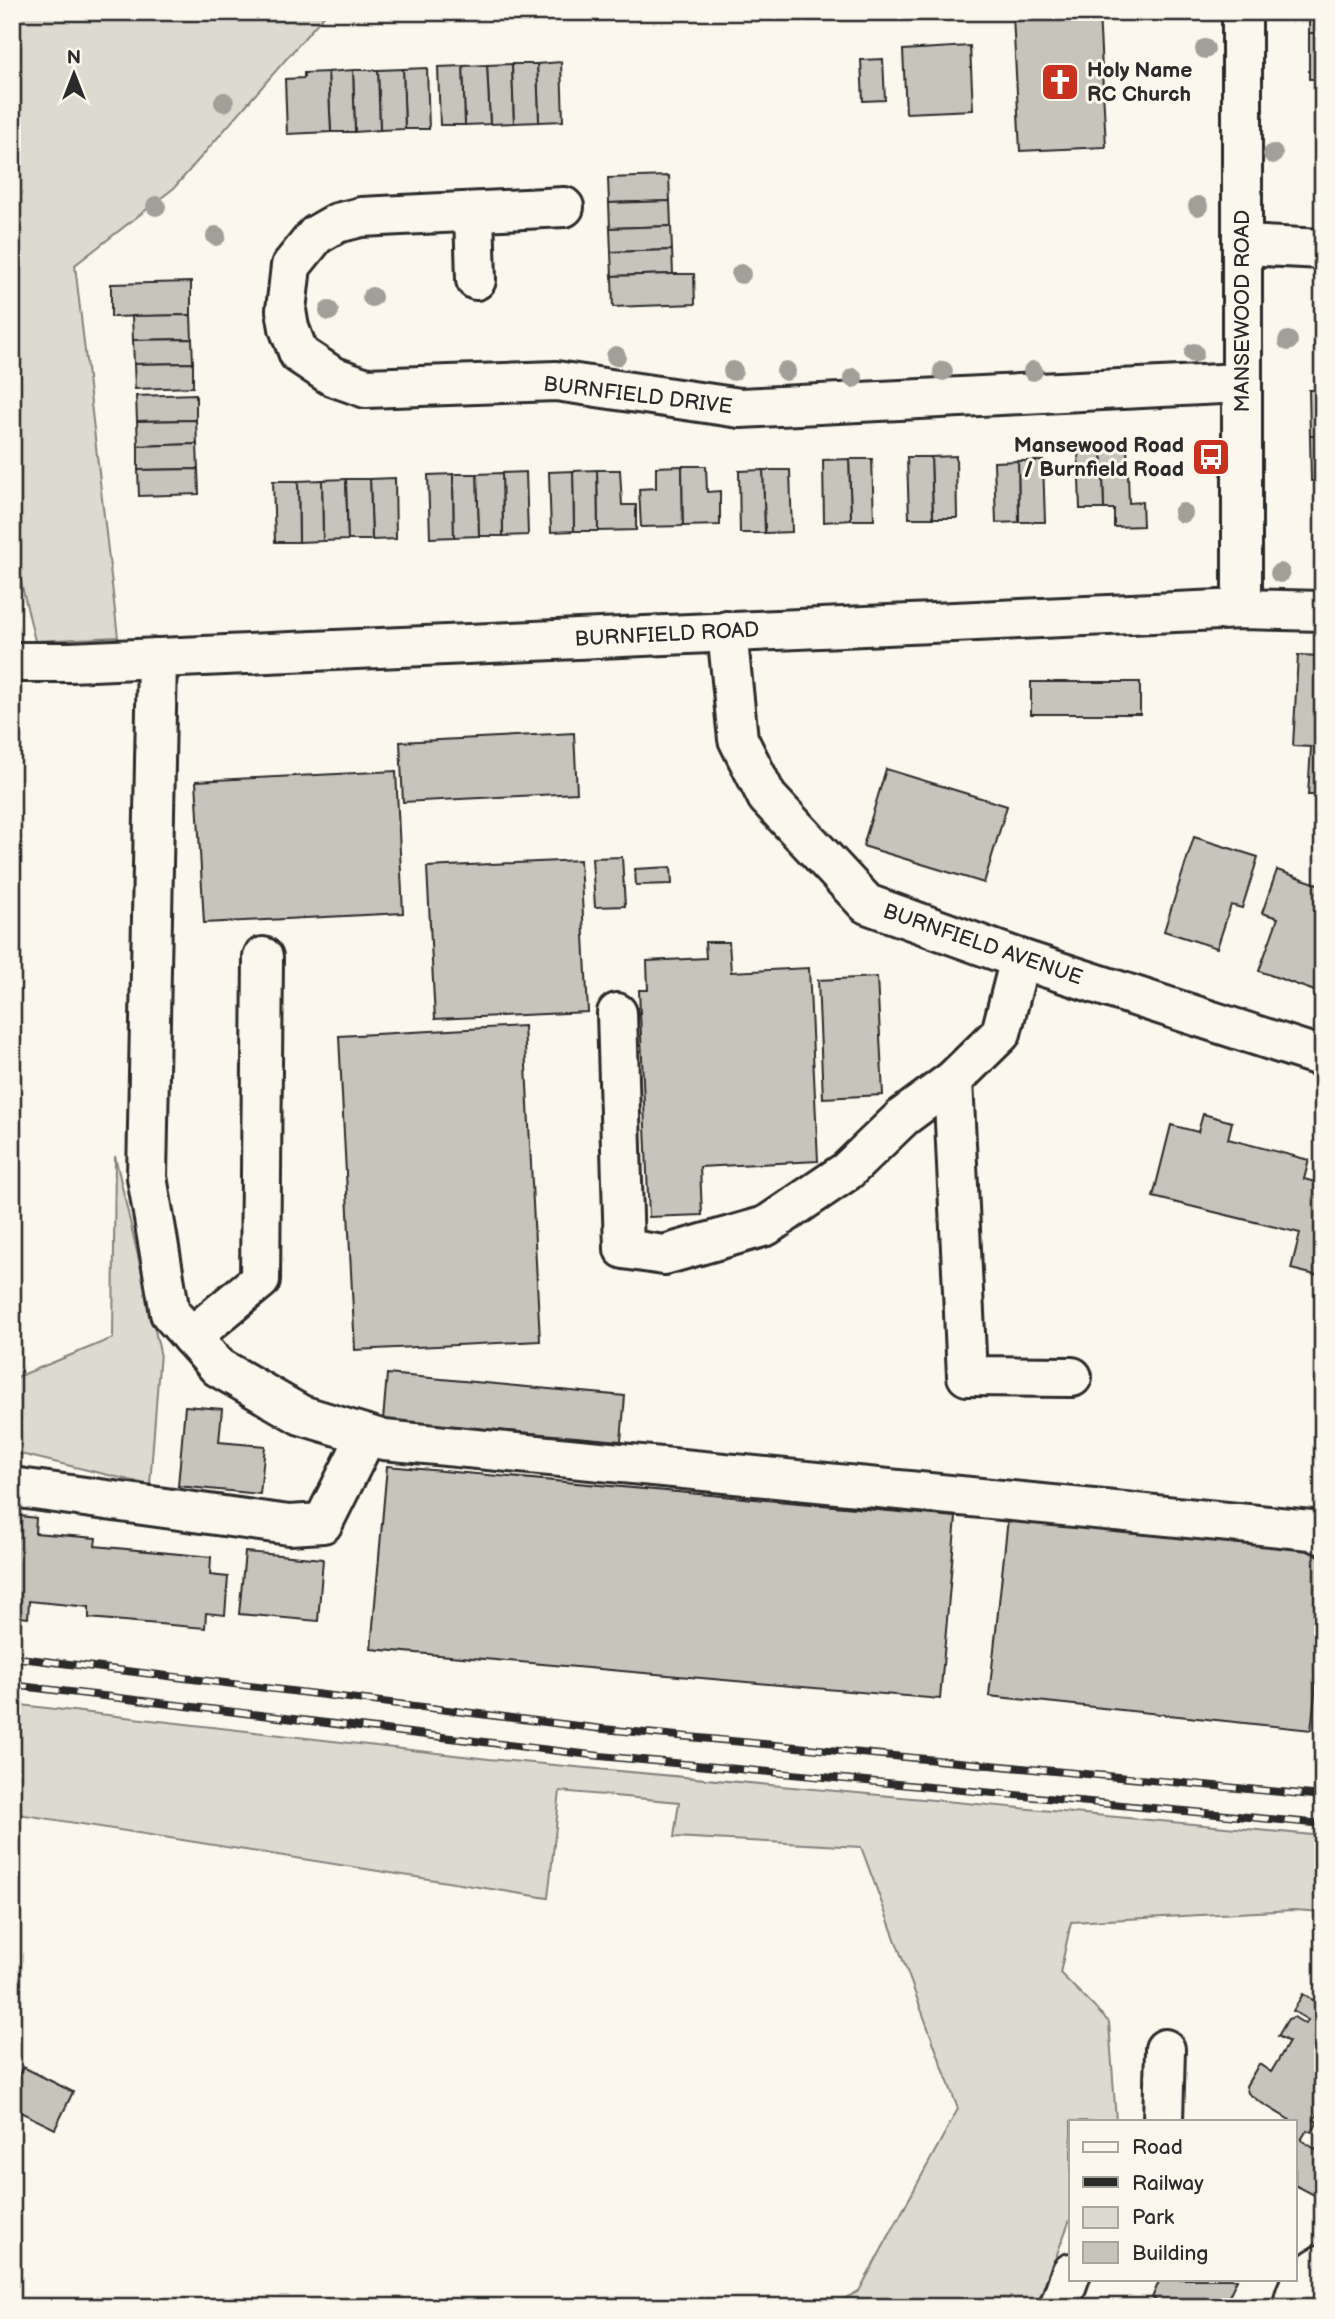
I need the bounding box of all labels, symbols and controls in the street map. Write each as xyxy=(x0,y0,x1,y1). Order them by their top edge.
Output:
north arrow xyxy=(38,38,108,108)
text: N xyxy=(67,47,81,70)
place label: Holy Name RC Church xyxy=(1087,58,1192,107)
church icon: Holy Name RC Church xyxy=(1039,61,1081,103)
street label: MANSEWOOD ROAD xyxy=(1230,210,1255,412)
street label: BURNFIELD DRIVE xyxy=(542,372,734,419)
place label: Mansewood Road / Burnfield Road xyxy=(1014,433,1184,482)
bus stop icon: Mansewood Road / Burnfield Road xyxy=(1190,436,1232,478)
street label: BURNFIELD ROAD xyxy=(574,617,760,652)
street label: BURNFIELD AVENUE xyxy=(880,899,1086,990)
legend xyxy=(1069,2120,1296,2280)
text: Road xyxy=(1132,2135,1183,2160)
text: Railway xyxy=(1132,2171,1204,2196)
text: Park xyxy=(1132,2205,1175,2230)
text: Building xyxy=(1132,2241,1208,2266)

